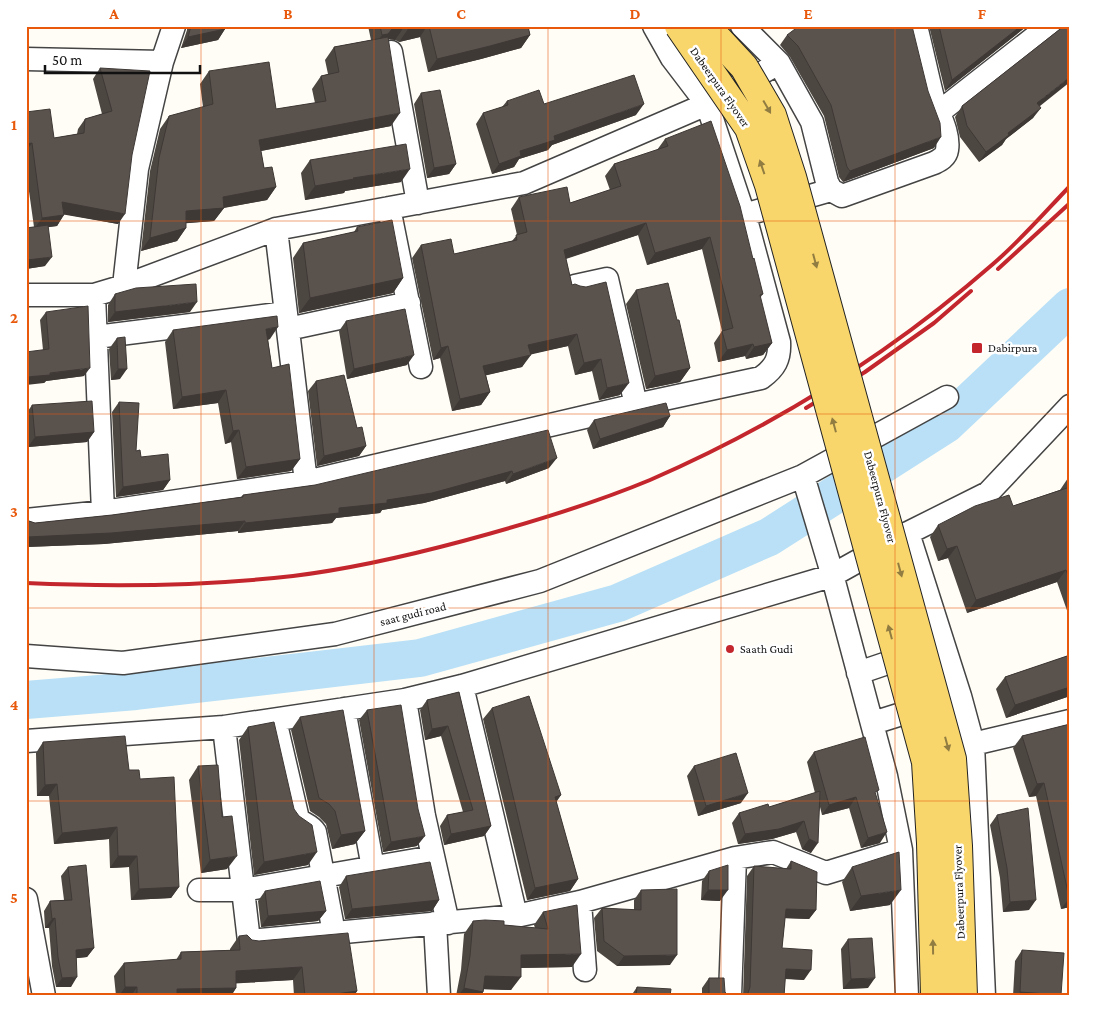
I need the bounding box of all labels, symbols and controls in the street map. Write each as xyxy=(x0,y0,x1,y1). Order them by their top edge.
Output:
text: A xyxy=(108,5,119,22)
text: B xyxy=(283,5,293,22)
text: C xyxy=(456,5,466,22)
text: D xyxy=(629,5,641,22)
text: E xyxy=(803,5,813,22)
text: F xyxy=(978,5,987,22)
scale bar xyxy=(45,42,200,74)
street label: Dabeerpura Flyover xyxy=(687,44,753,130)
text: 50 m xyxy=(52,52,82,68)
one-way arrow xyxy=(763,99,771,114)
text: 1 xyxy=(11,116,17,133)
one-way arrow xyxy=(758,159,766,174)
one-way arrow xyxy=(811,254,819,269)
text: 2 xyxy=(10,309,18,326)
marker: Dabirpura xyxy=(970,341,984,355)
place label: Dabirpura xyxy=(988,341,1038,355)
one-way arrow xyxy=(830,417,838,432)
street label: Dabeerpura Flyover xyxy=(861,450,899,545)
text: 3 xyxy=(10,503,18,520)
one-way arrow xyxy=(896,563,904,578)
street label: saat gudi road xyxy=(378,599,448,629)
one-way arrow xyxy=(886,624,894,639)
place label: Saath Gudi xyxy=(740,642,793,656)
marker: Saath Gudi xyxy=(724,643,736,655)
text: 4 xyxy=(10,696,19,713)
one-way arrow xyxy=(944,736,952,751)
street label: Dabeerpura Flyover xyxy=(950,844,968,939)
text: 5 xyxy=(10,889,18,906)
one-way arrow xyxy=(929,939,937,955)

